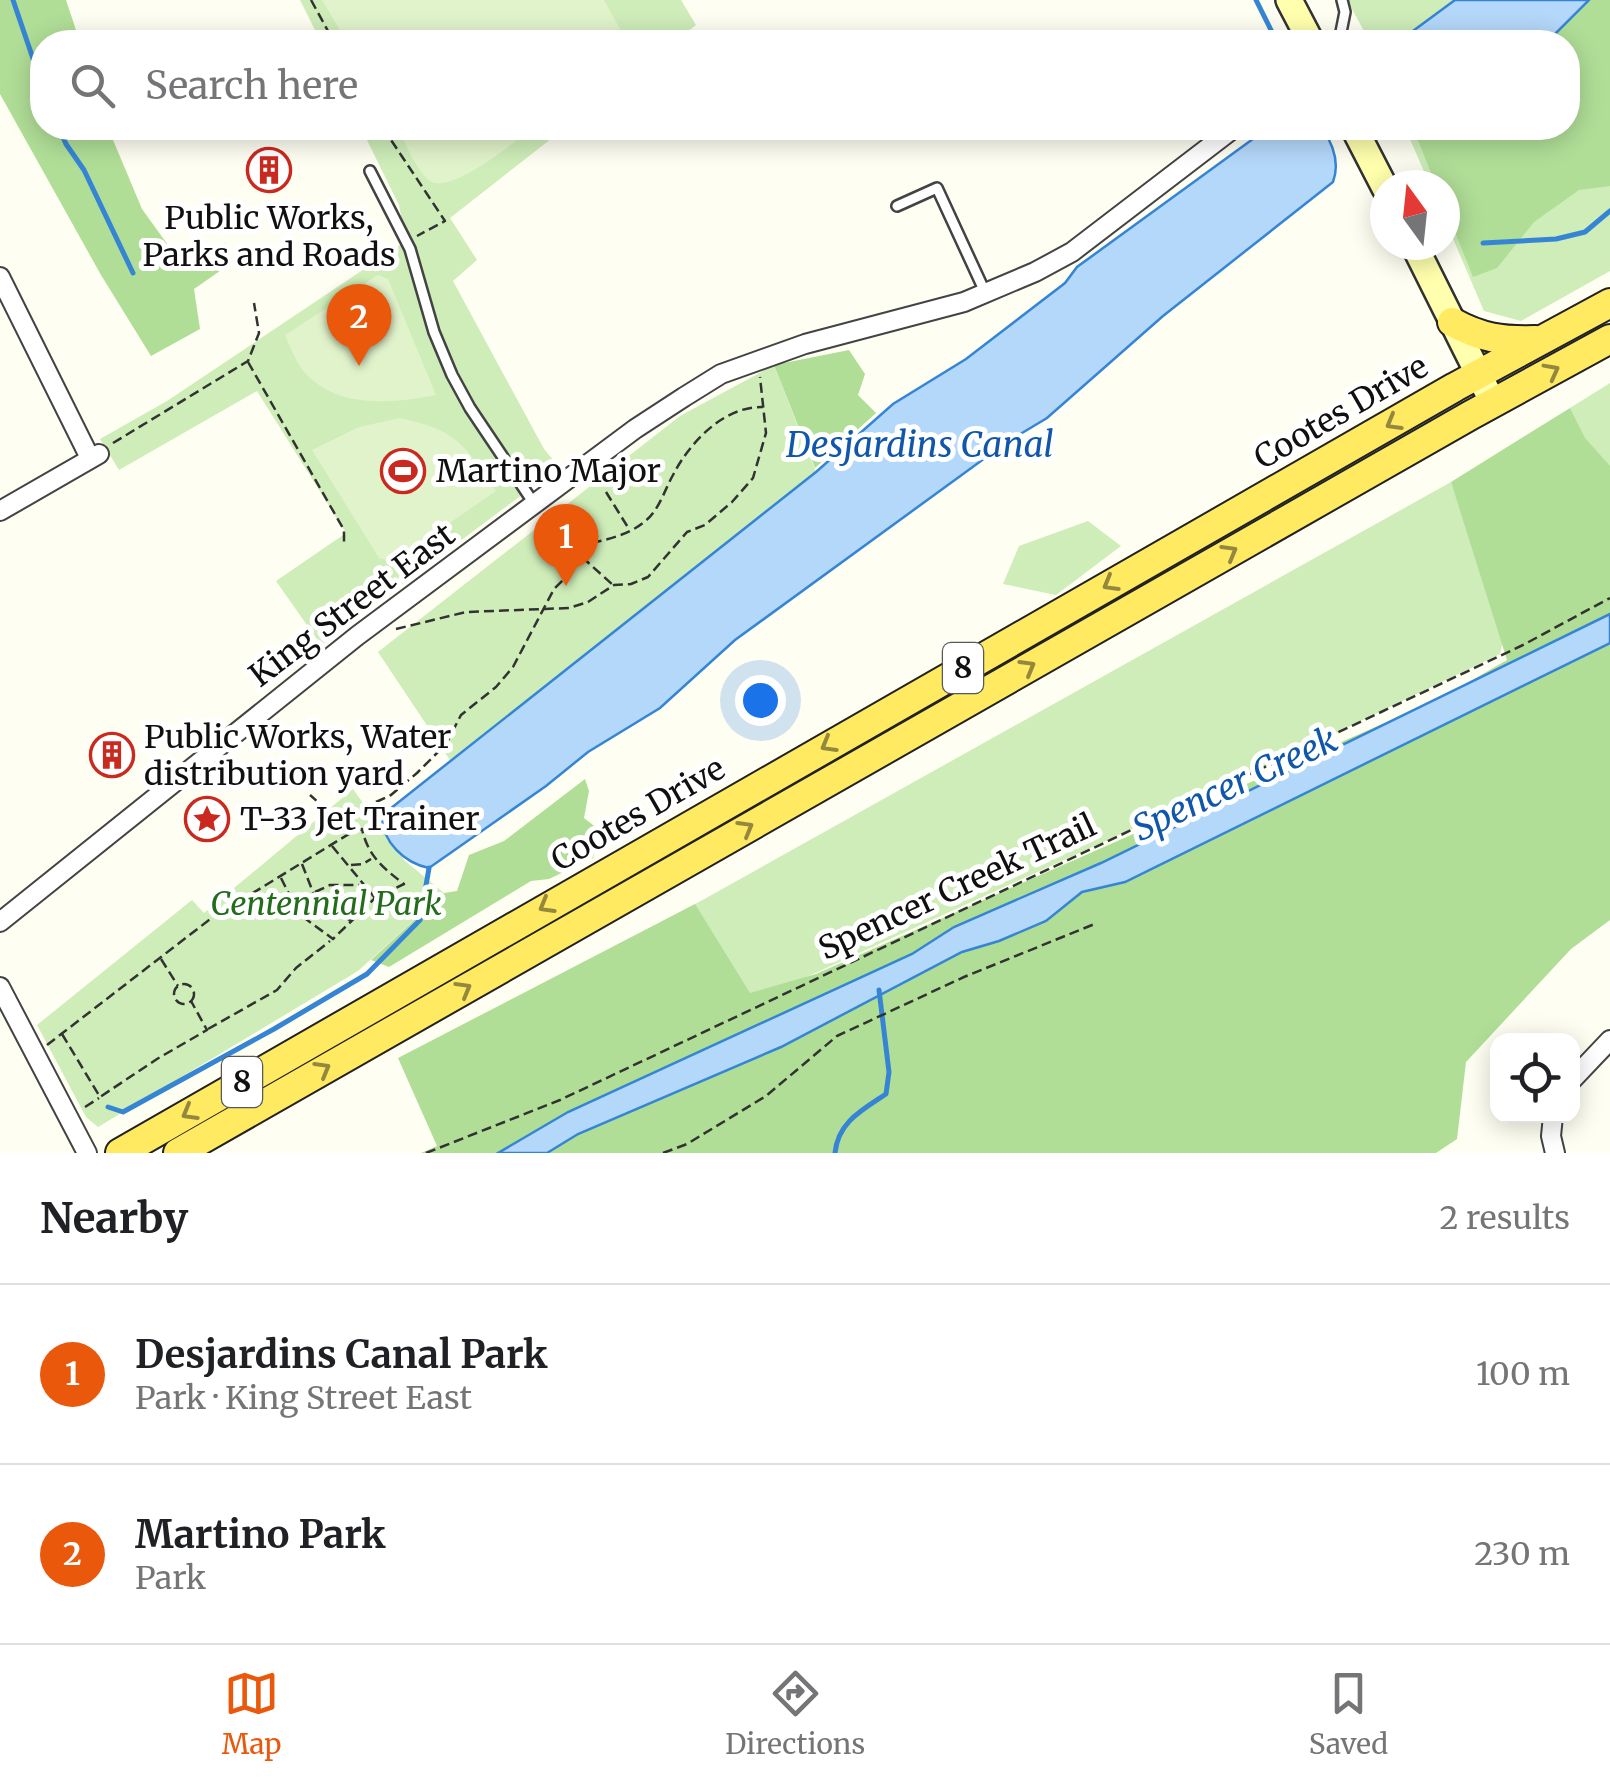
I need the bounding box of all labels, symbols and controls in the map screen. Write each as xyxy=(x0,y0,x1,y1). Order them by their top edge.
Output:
search box xyxy=(30,30,1580,140)
icon: search xyxy=(65,58,120,113)
text: Search here xyxy=(145,62,358,109)
building icon: Public Works, Parks and Roads xyxy=(246,147,292,193)
north arrow xyxy=(1370,170,1460,260)
place label: Public Works, Parks and Roads xyxy=(142,198,396,275)
pin: 2 xyxy=(326,284,392,366)
street label: Cootes Drive xyxy=(1247,346,1435,478)
one-way arrow xyxy=(1541,364,1559,383)
one-way arrow xyxy=(1385,411,1403,430)
water label: Desjardins Canal xyxy=(785,423,1054,467)
sports icon: Martino Major xyxy=(380,448,426,494)
place label: Martino Major xyxy=(436,451,661,491)
pin: 1 xyxy=(534,504,598,586)
street label: King Street East xyxy=(241,514,463,695)
one-way arrow xyxy=(1220,545,1238,564)
one-way arrow xyxy=(1103,572,1121,591)
road number: 8 xyxy=(943,643,983,693)
one-way arrow xyxy=(1018,660,1036,680)
your location xyxy=(735,675,786,726)
place label: Public Works, Water distribution yard xyxy=(144,717,452,794)
water label: Spencer Creek xyxy=(1126,718,1344,850)
building icon: Public Works, Water distribution yard xyxy=(89,732,135,778)
one-way arrow xyxy=(821,733,839,753)
street label: Cootes Drive xyxy=(544,748,732,880)
place icon: T-33 Jet Trainer xyxy=(184,796,230,842)
place label: T-33 Jet Trainer xyxy=(240,799,480,839)
street label: Spencer Creek Trail xyxy=(812,805,1102,969)
one-way arrow xyxy=(735,821,753,840)
park label: Centennial Park xyxy=(210,884,442,924)
one-way arrow xyxy=(539,894,557,914)
one-way arrow xyxy=(453,982,471,1001)
map controls xyxy=(1490,1033,1580,1123)
button: locate xyxy=(1490,1033,1580,1123)
road number: 8 xyxy=(222,1057,262,1107)
one-way arrow xyxy=(312,1062,330,1082)
one-way arrow xyxy=(182,1101,200,1120)
text: Nearby xyxy=(40,1192,188,1244)
text: 2 results xyxy=(1439,1198,1570,1238)
text: Desjardins Canal Park xyxy=(135,1331,548,1378)
text: 1 xyxy=(65,1354,80,1394)
text: 100 m xyxy=(1476,1354,1570,1394)
text: Park · King Street East xyxy=(135,1378,472,1418)
text: Martino Park xyxy=(135,1511,386,1558)
text: 2 xyxy=(63,1534,82,1574)
text: 230 m xyxy=(1474,1534,1570,1574)
text: Park xyxy=(135,1558,206,1598)
tab: Map xyxy=(222,1666,282,1762)
tab: Directions xyxy=(725,1666,865,1762)
tab: Saved xyxy=(1309,1666,1388,1762)

